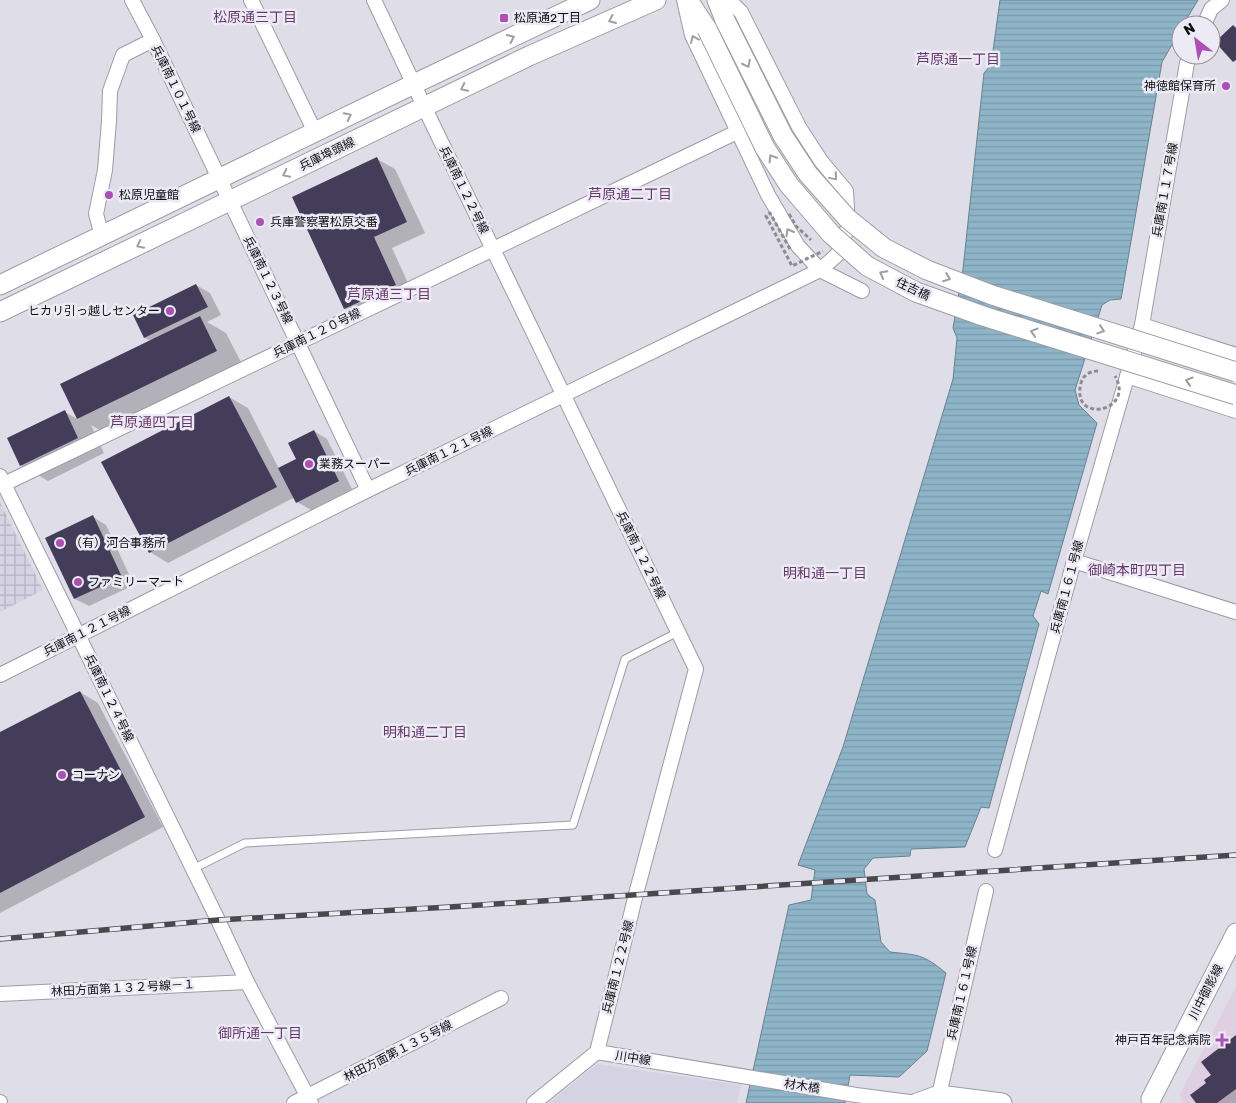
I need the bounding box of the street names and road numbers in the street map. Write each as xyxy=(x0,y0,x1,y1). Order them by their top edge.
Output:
street label: 兵庫南１０１号線 xyxy=(149,43,203,135)
street label: 兵庫埠頭線 xyxy=(297,135,357,173)
street label: 兵庫南１１７号線 xyxy=(1150,142,1180,238)
street label: 兵庫南１２２号線 xyxy=(437,144,491,236)
street label: 兵庫南１２３号線 xyxy=(241,234,295,326)
street label: 住吉橋 xyxy=(894,275,932,303)
street label: 兵庫南１２０号線 xyxy=(271,306,363,360)
street label: 兵庫南１２１号線 xyxy=(403,424,495,478)
street label: 兵庫南１２２号線 xyxy=(614,509,668,601)
street label: 兵庫南１６１号線 xyxy=(1048,539,1086,635)
street label: 兵庫南１２１号線 xyxy=(41,603,133,659)
street label: 兵庫南１２４号線 xyxy=(82,652,136,744)
street label: 兵庫南１２２号線 xyxy=(600,919,636,1015)
street label: 兵庫南１６１号線 xyxy=(944,945,980,1041)
street label: 川中御影線 xyxy=(1186,962,1226,1022)
street label: 林田方面第１３２号線－１ xyxy=(51,977,195,999)
street label: 林田方面第１３５号線 xyxy=(341,1018,455,1084)
street label: 川中線 xyxy=(614,1048,652,1068)
street label: 材木橋 xyxy=(783,1076,821,1096)

